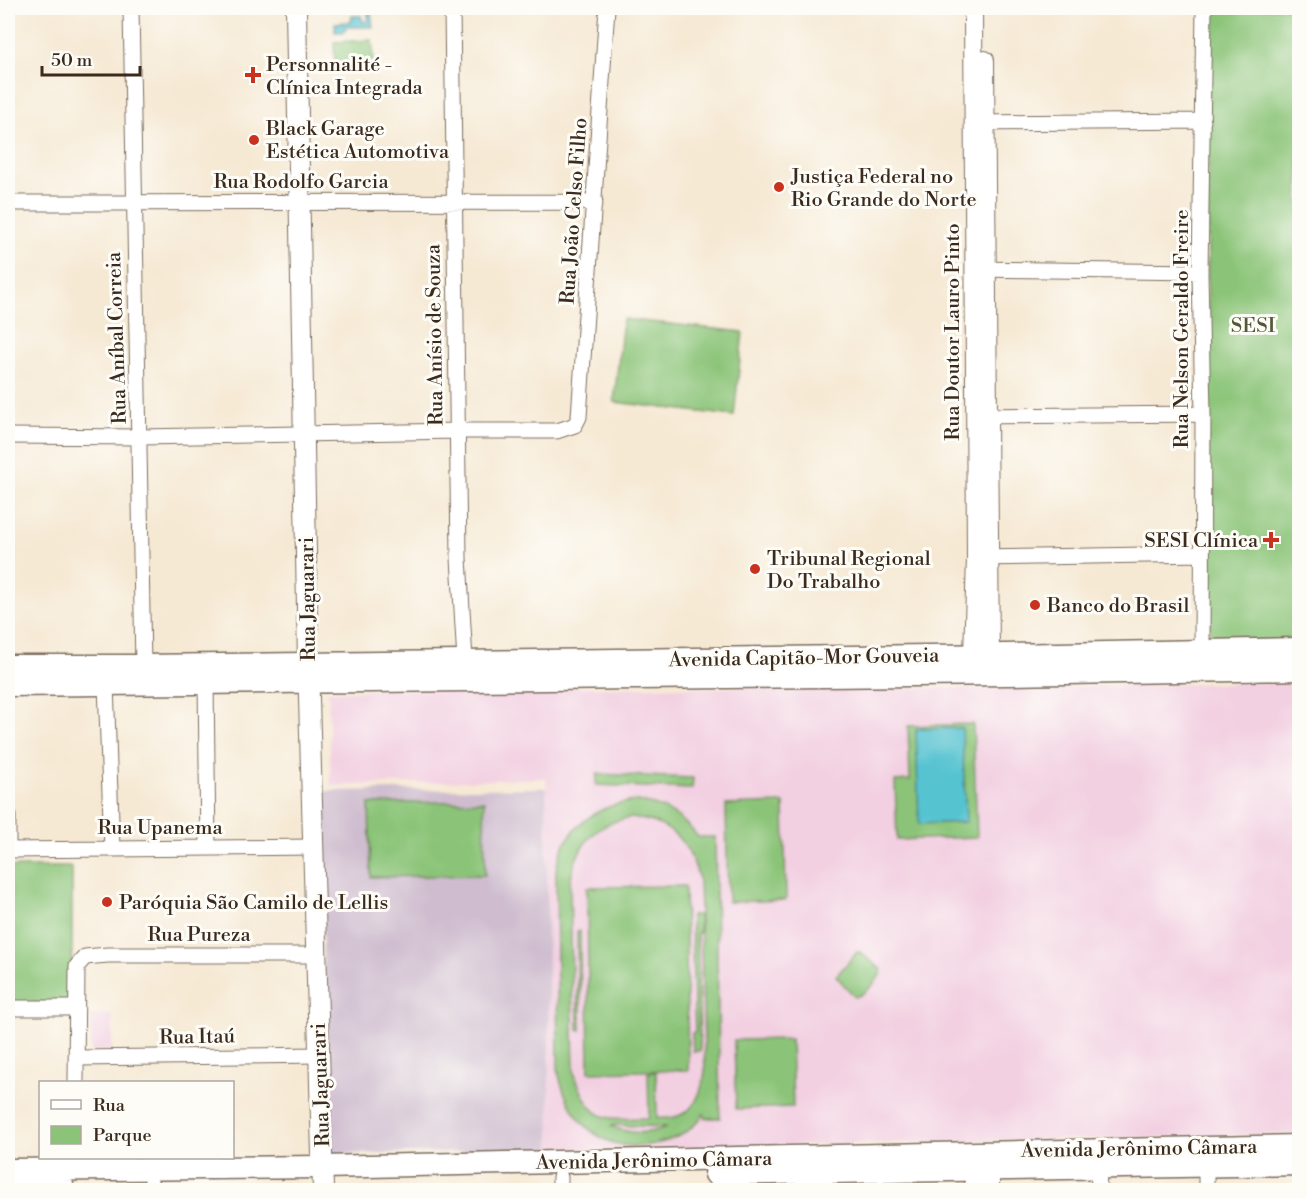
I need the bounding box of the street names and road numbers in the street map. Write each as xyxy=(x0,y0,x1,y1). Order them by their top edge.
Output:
street label: Rua João Celso Filho xyxy=(555,117,593,305)
street label: Rua Rodolfo Garcia xyxy=(213,170,389,195)
street label: Rua Nelson Geraldo Freire xyxy=(1170,210,1195,449)
street label: Rua Doutor Lauro Pinto xyxy=(941,223,966,441)
street label: Rua Anísio de Souza xyxy=(421,243,450,426)
street label: Rua Aníbal Correia xyxy=(102,250,133,425)
street label: Rua Jaguarari xyxy=(295,536,322,661)
street label: Avenida Capitão-Mor Gouveia xyxy=(668,644,940,673)
street label: Rua Upanema xyxy=(97,816,223,841)
street label: Rua Pureza xyxy=(148,923,251,948)
street label: Rua Jaguarari xyxy=(307,1022,336,1147)
street label: Rua Itaú xyxy=(159,1024,236,1051)
street label: Avenida Jerônimo Câmara xyxy=(1020,1135,1258,1164)
street label: Avenida Jerônimo Câmara xyxy=(535,1147,773,1176)

